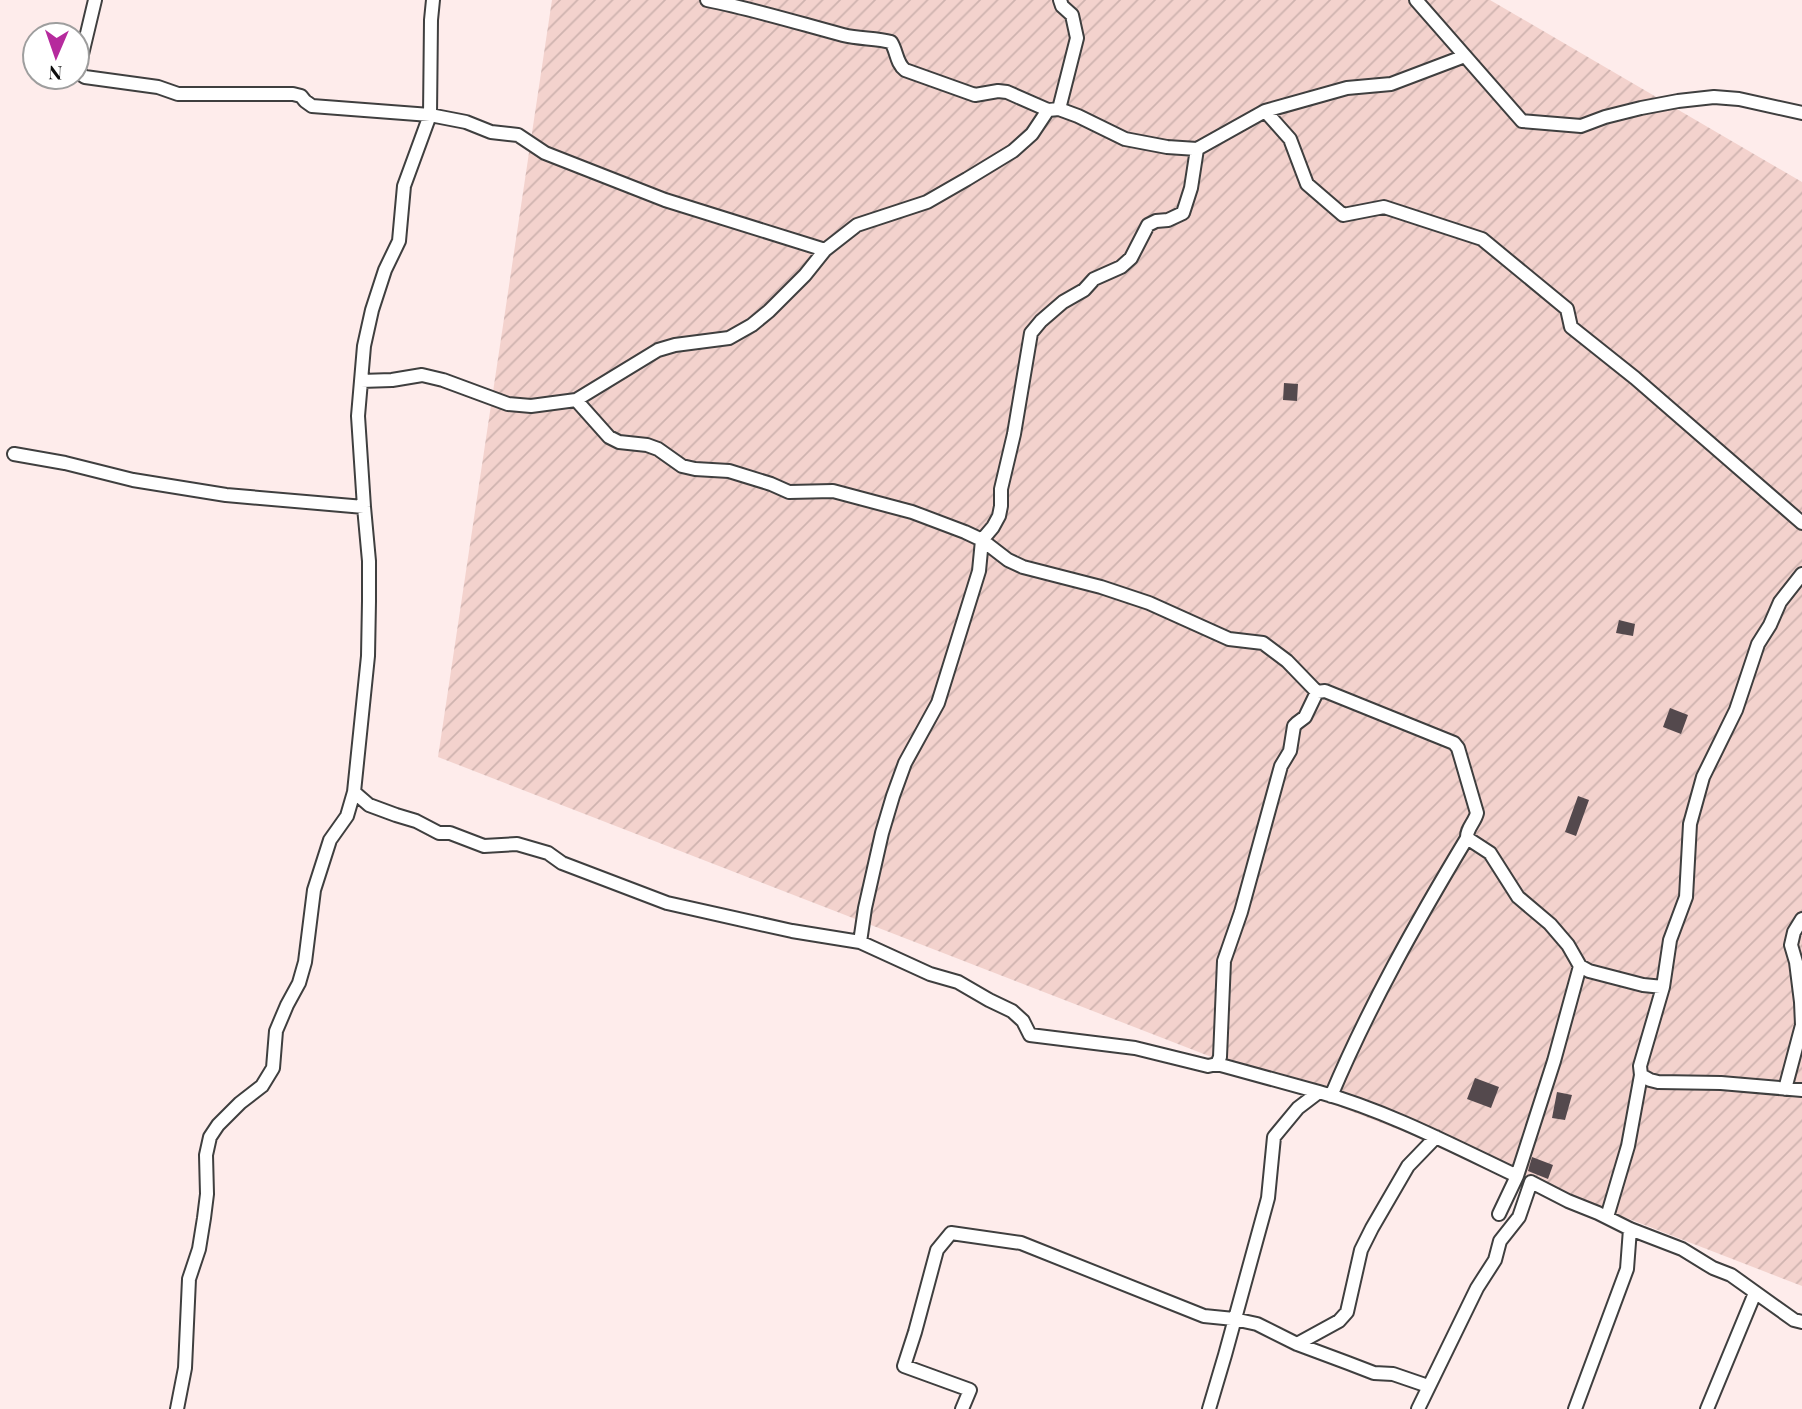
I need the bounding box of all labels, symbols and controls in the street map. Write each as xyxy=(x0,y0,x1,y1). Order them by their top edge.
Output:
north arrow xyxy=(21,21,91,91)
text: N xyxy=(48,61,63,87)

